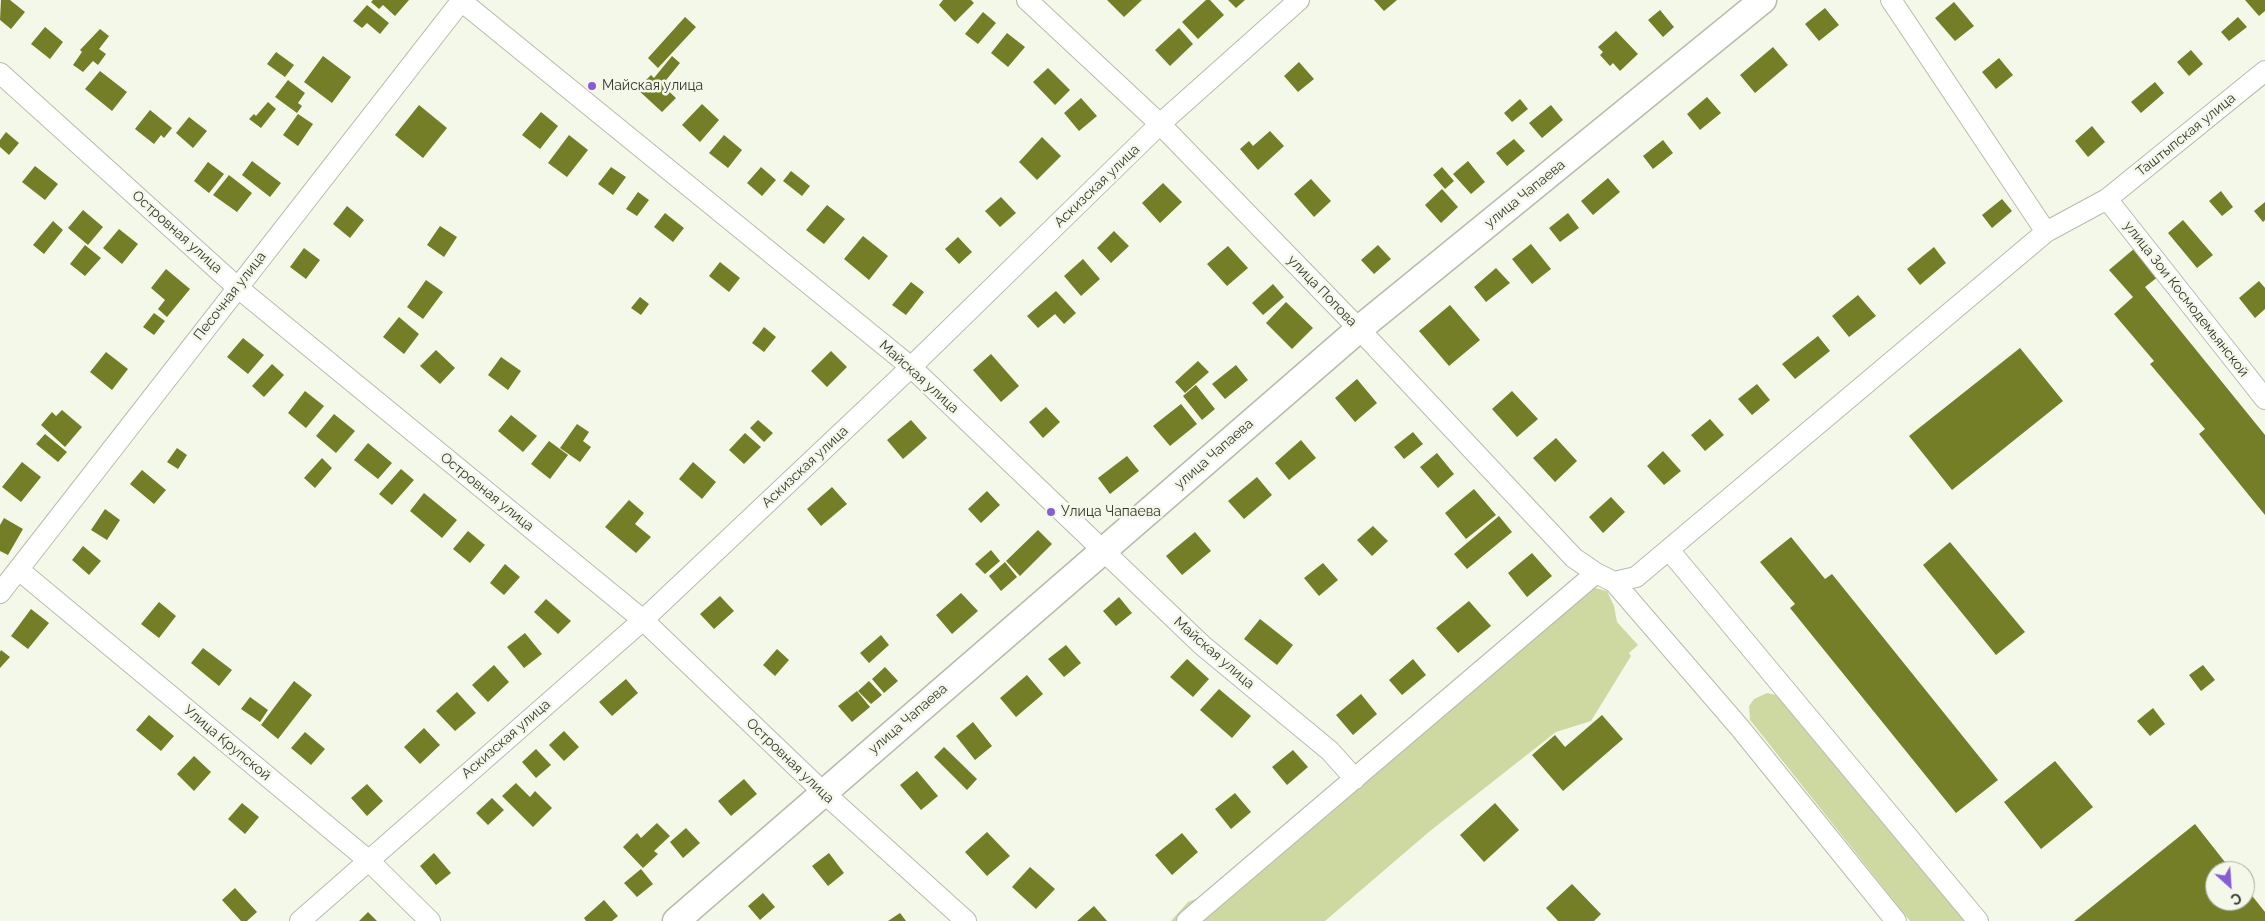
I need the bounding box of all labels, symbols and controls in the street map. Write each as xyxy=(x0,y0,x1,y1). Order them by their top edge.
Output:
place label: Майская улица xyxy=(602,78,703,94)
marker: Майская улица xyxy=(586,80,598,92)
street label: Таштыпская улица xyxy=(2133,90,2239,180)
street label: Аскизская улица xyxy=(1051,141,1143,231)
street label: улица Чапаева xyxy=(1481,156,1569,232)
street label: Островная улица xyxy=(128,187,226,277)
street label: улица Зои Космодемьянской xyxy=(2120,218,2252,380)
street label: Песочная улица xyxy=(190,248,270,344)
street label: улица Попова xyxy=(1284,252,1360,330)
street label: Майская улица xyxy=(876,337,962,417)
street label: улица Чапаева xyxy=(1171,415,1257,493)
street label: Аскизская улица xyxy=(758,423,852,511)
street label: Островная улица xyxy=(437,449,537,535)
place label: Улица Чапаева xyxy=(1061,504,1161,520)
marker: Улица Чапаева xyxy=(1045,506,1057,518)
street label: Майская улица xyxy=(1170,613,1258,693)
street label: улица Чапаева xyxy=(865,680,951,758)
street label: Аскизская улица xyxy=(458,696,554,782)
street label: Улица Крупской xyxy=(180,702,274,784)
street label: Островная улица xyxy=(743,715,837,807)
north arrow xyxy=(2205,861,2255,911)
text: С xyxy=(2228,889,2244,908)

